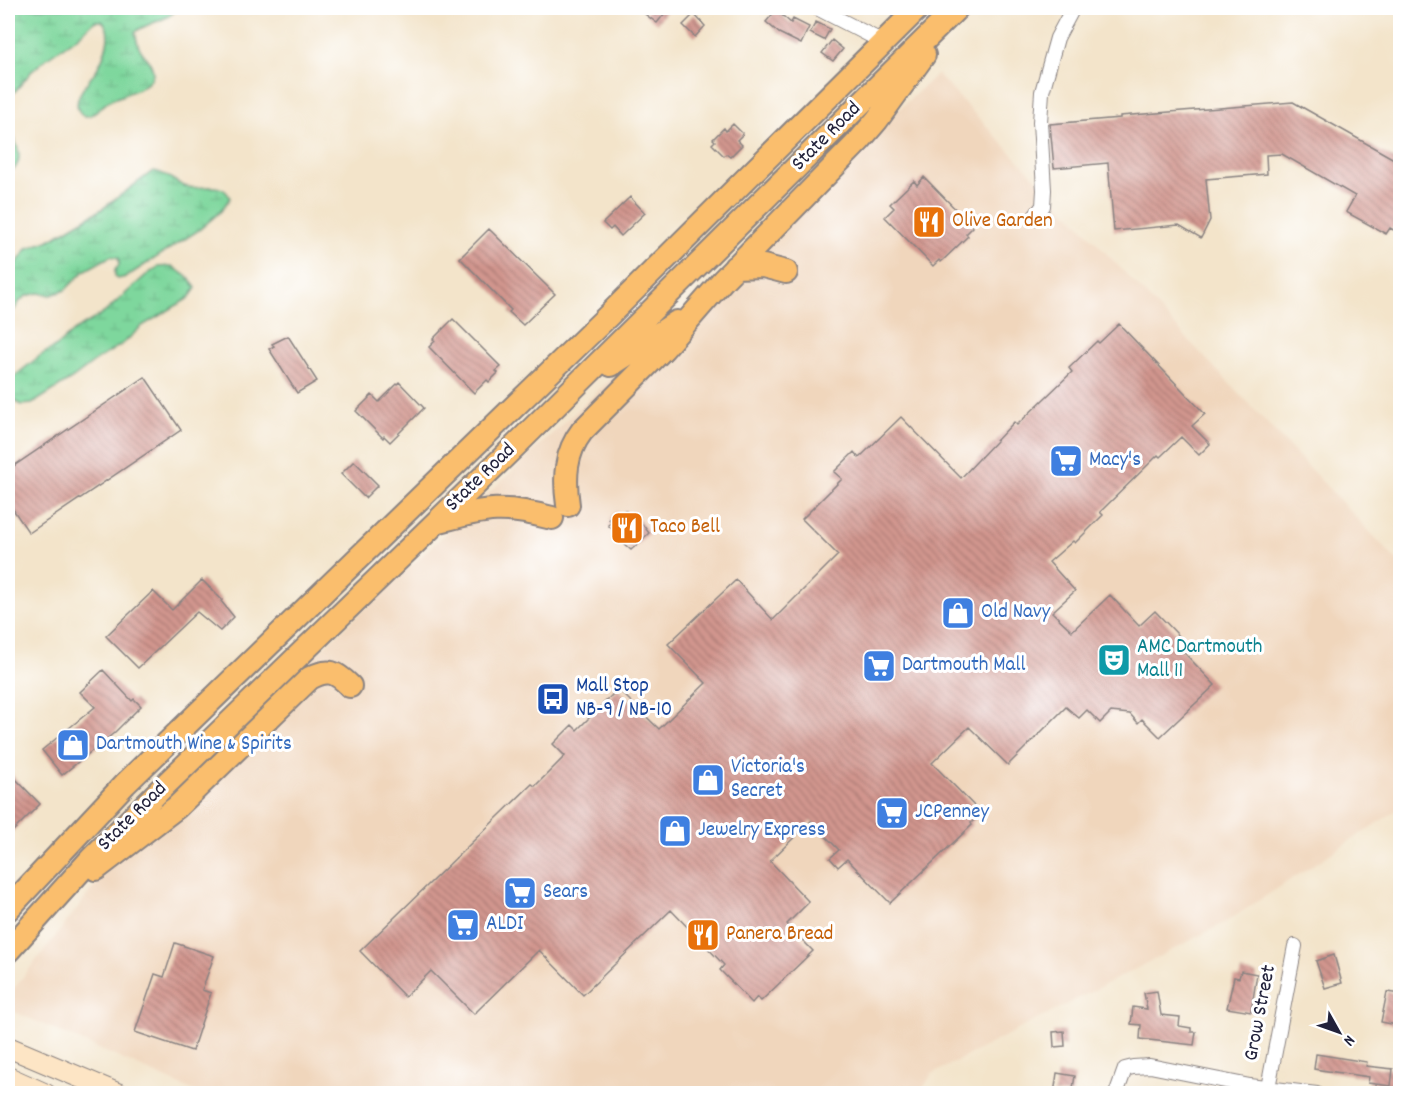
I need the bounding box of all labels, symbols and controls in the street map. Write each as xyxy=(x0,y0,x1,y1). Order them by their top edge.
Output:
street label: State Road xyxy=(785,95,869,179)
restaurant icon: Olive Garden xyxy=(911,204,947,240)
place label: Olive Garden xyxy=(952,207,1053,237)
street label: State Road xyxy=(439,437,523,519)
supermarket icon: Macy's xyxy=(1048,443,1084,479)
place label: Macy's xyxy=(1089,446,1141,476)
restaurant icon: Taco Bell xyxy=(609,510,645,546)
place label: Taco Bell xyxy=(650,513,720,543)
shop icon: Old Navy xyxy=(940,595,976,631)
place label: Old Navy xyxy=(981,598,1051,628)
place label: AMC Dartmouth Mall 11 xyxy=(1137,633,1262,687)
theatre icon: AMC Dartmouth Mall 11 xyxy=(1096,642,1132,678)
supermarket icon: Dartmouth Mall xyxy=(861,648,897,684)
place label: Dartmouth Mall xyxy=(902,651,1025,681)
place label: Mall Stop NB-9 / NB-10 xyxy=(576,672,672,726)
bus stop icon: Mall Stop NB-9 / NB-10 xyxy=(535,681,571,717)
shop icon: Dartmouth Wine & Spirits xyxy=(55,727,91,763)
place label: Dartmouth Wine & Spirits xyxy=(96,730,292,760)
place label: Victoria's Secret xyxy=(731,753,805,807)
shop icon: Victoria's Secret xyxy=(690,762,726,798)
street label: State Road xyxy=(91,775,175,859)
supermarket icon: JCPenney xyxy=(874,795,910,831)
place label: JCPenney xyxy=(915,798,989,828)
shop icon: Jewelry Express xyxy=(657,813,693,849)
place label: Jewelry Express xyxy=(698,816,825,846)
supermarket icon: Sears xyxy=(502,875,538,911)
place label: Sears xyxy=(543,878,588,908)
supermarket icon: ALDI xyxy=(445,907,481,943)
place label: ALDI xyxy=(486,910,524,940)
restaurant icon: Panera Bread xyxy=(685,917,721,953)
place label: Panera Bread xyxy=(726,920,833,950)
street label: Grow Street xyxy=(1237,962,1285,1064)
north arrow xyxy=(1309,1002,1369,1062)
text: N xyxy=(1337,1030,1360,1051)

